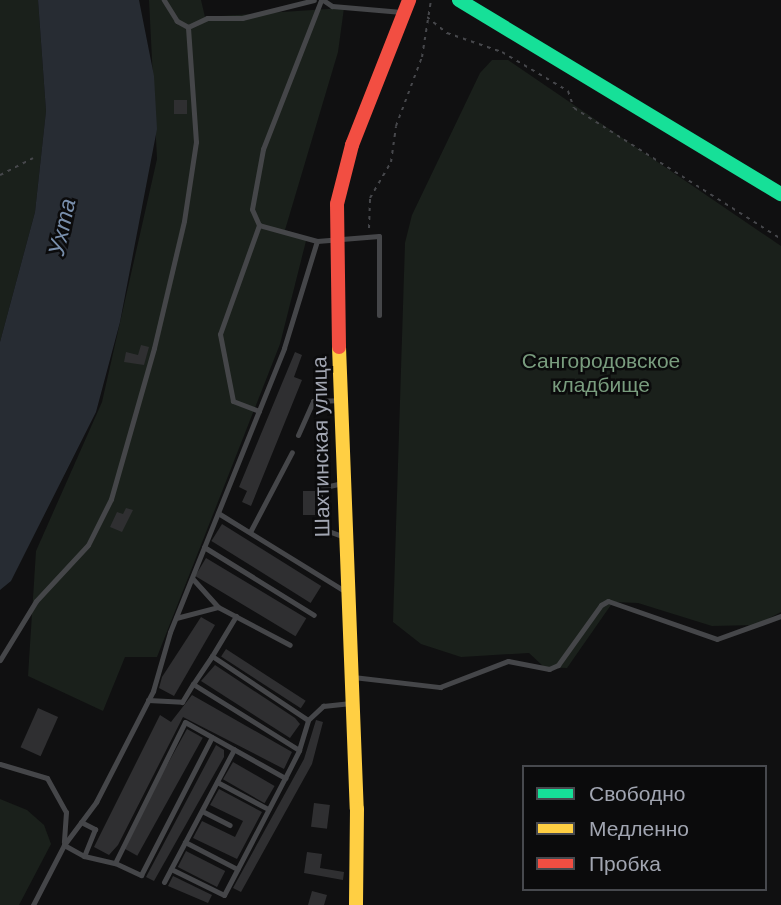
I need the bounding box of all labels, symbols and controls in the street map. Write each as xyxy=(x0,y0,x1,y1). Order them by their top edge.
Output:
water label: Ухта xyxy=(43,196,81,258)
park label: Сангородовское кладбище xyxy=(522,348,680,398)
street label: Шахтинская улица xyxy=(307,356,335,538)
legend xyxy=(522,765,767,891)
text: Свободно xyxy=(589,782,686,805)
text: Медленно xyxy=(589,817,689,840)
text: Пробка xyxy=(589,852,661,875)

